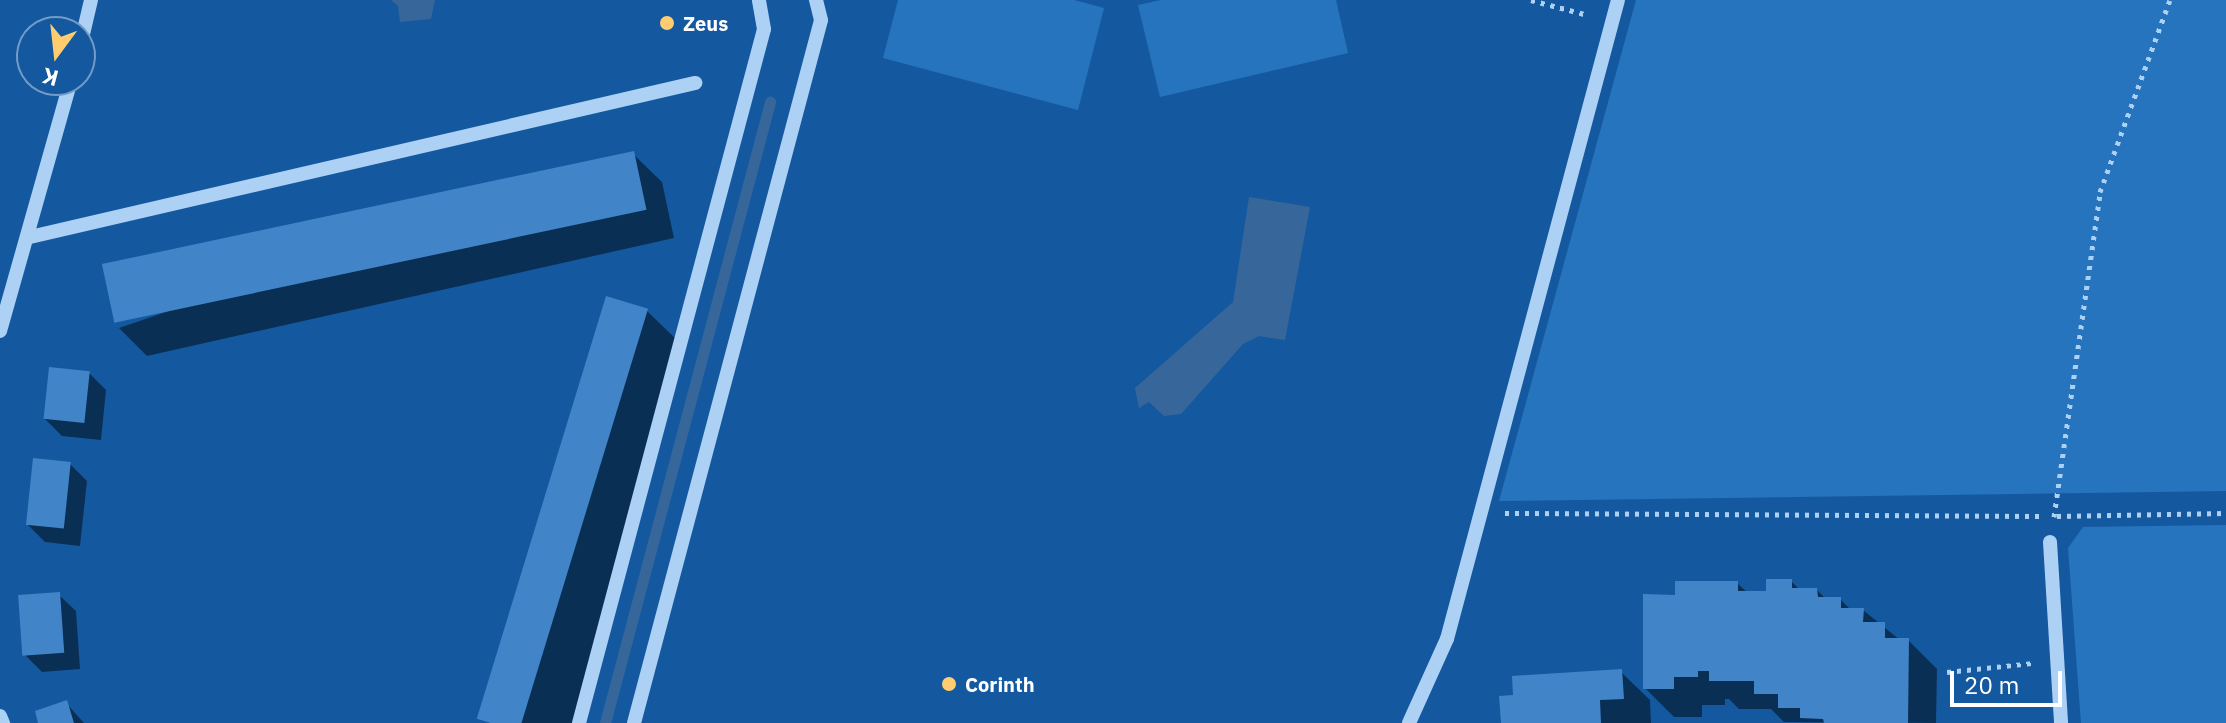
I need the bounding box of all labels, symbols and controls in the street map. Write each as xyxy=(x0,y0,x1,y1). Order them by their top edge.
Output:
place label: Zeus xyxy=(683,11,728,35)
marker: Zeus xyxy=(658,14,676,32)
north arrow xyxy=(16,16,96,96)
text: K xyxy=(39,62,61,94)
scale bar xyxy=(1954,655,2066,705)
text: 20 m xyxy=(1964,669,2019,701)
place label: Corinth xyxy=(965,672,1035,696)
marker: Corinth xyxy=(940,675,958,693)

